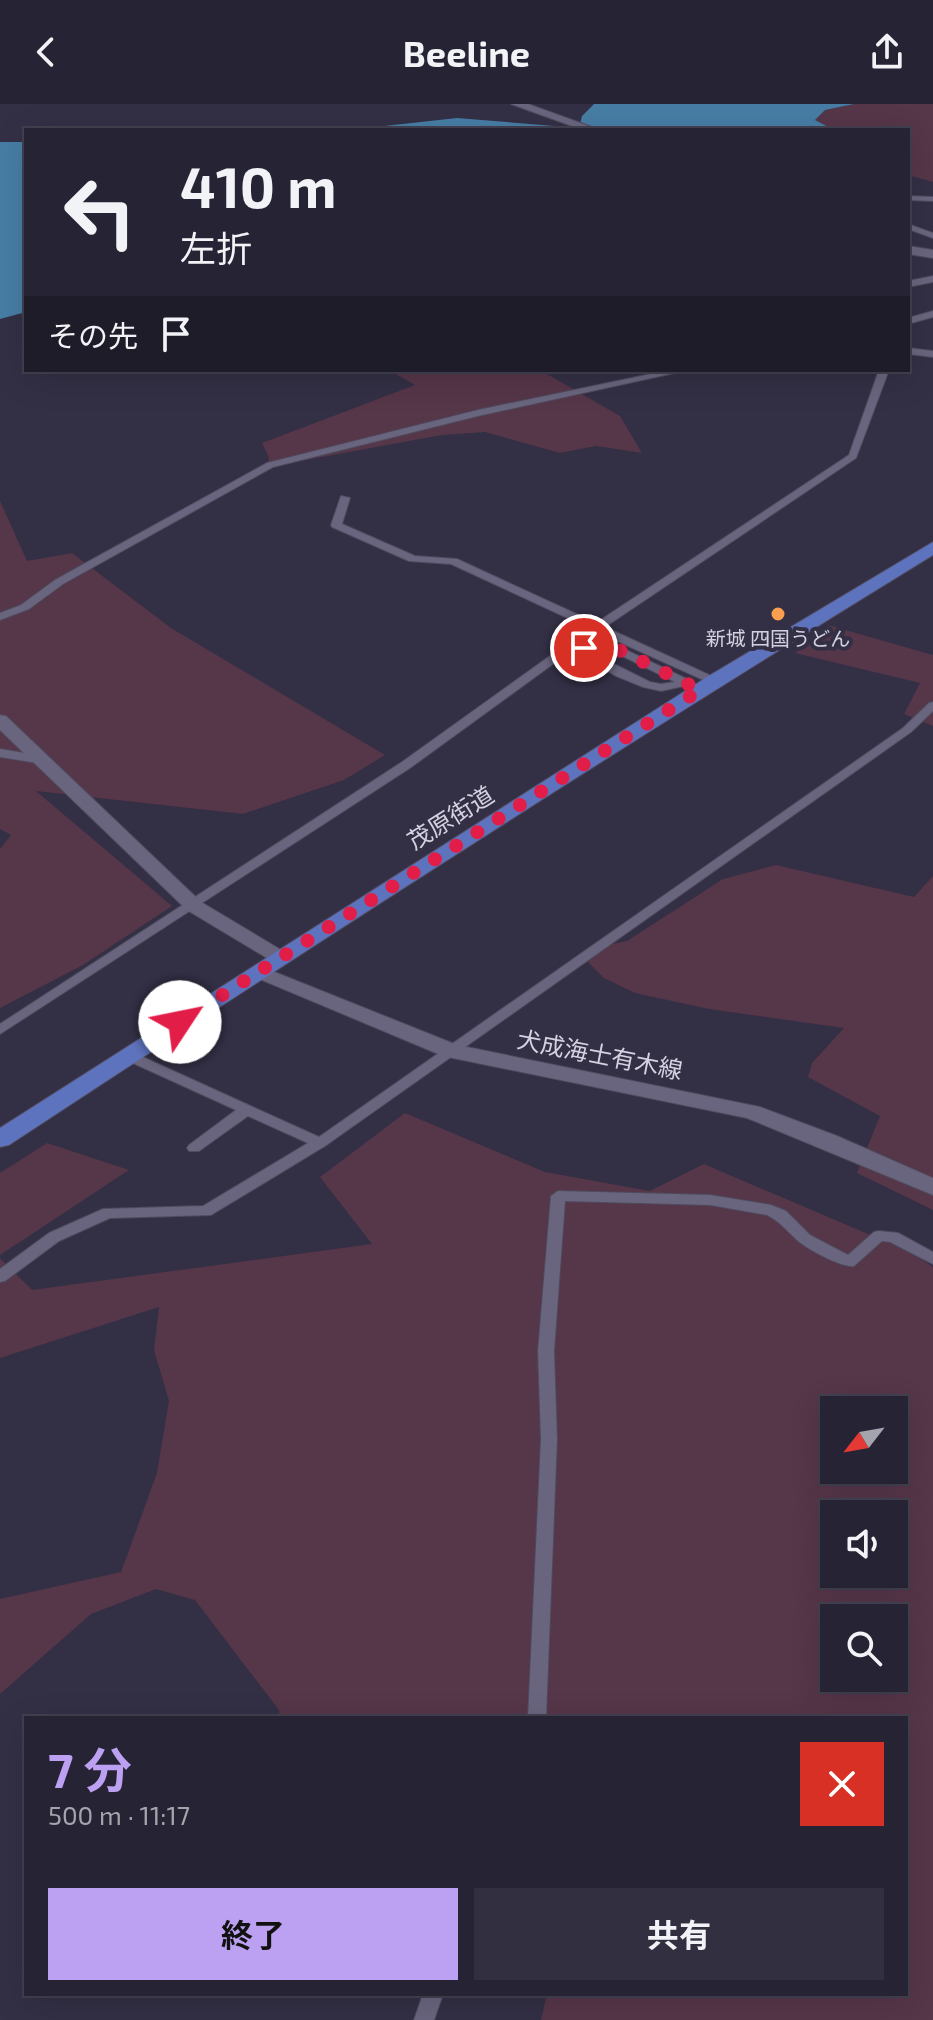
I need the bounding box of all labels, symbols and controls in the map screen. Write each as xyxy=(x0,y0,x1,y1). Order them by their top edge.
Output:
icon: back xyxy=(24,30,68,74)
icon: share xyxy=(865,30,909,74)
text: Beeline xyxy=(403,31,530,74)
text: 410 m xyxy=(180,152,337,219)
icon: left xyxy=(48,160,152,264)
text: 左折 xyxy=(180,226,252,269)
icon: arrive xyxy=(154,312,198,356)
text: その先 xyxy=(48,317,138,353)
marker: 新城 四国うどん xyxy=(769,605,787,623)
pin xyxy=(550,614,618,682)
icon: arrive xyxy=(562,626,606,670)
place label: 新城 四国うどん xyxy=(706,626,850,650)
street label: 茂原街道 xyxy=(402,779,498,855)
position arrow xyxy=(138,980,222,1064)
street label: 犬成海士有木線 xyxy=(515,1024,685,1084)
north arrow xyxy=(820,1396,908,1484)
map controls xyxy=(820,1396,908,1692)
button: sound xyxy=(820,1500,908,1588)
button: search xyxy=(820,1604,908,1692)
text: 7 分 xyxy=(48,1740,132,1798)
button: close xyxy=(800,1742,884,1826)
text: 500 m · 11:17 xyxy=(48,1799,190,1830)
button: 終了 xyxy=(48,1888,458,1980)
button: 共有 xyxy=(474,1888,884,1980)

